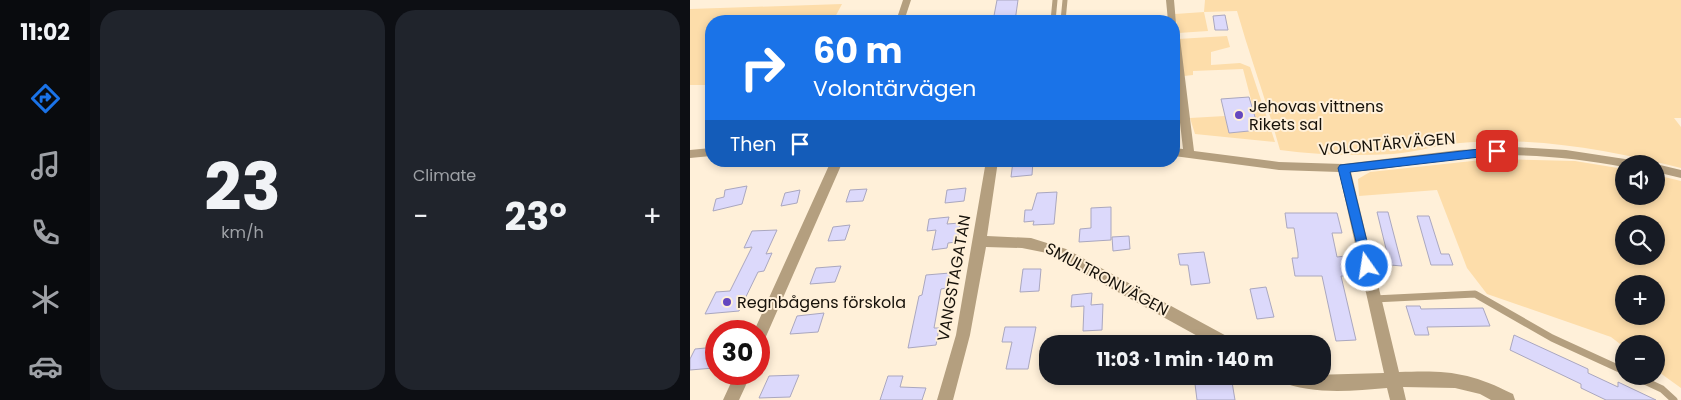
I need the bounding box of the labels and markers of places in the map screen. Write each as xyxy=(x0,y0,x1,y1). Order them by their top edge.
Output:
place label: Jehovas vittnens Rikets sal xyxy=(1249,95,1384,136)
marker: Jehovas vittnens Rikets sal xyxy=(1233,109,1245,121)
pin xyxy=(1476,130,1518,172)
place label: Regnbågens förskola xyxy=(737,291,906,314)
marker: Regnbågens förskola xyxy=(721,296,733,308)

